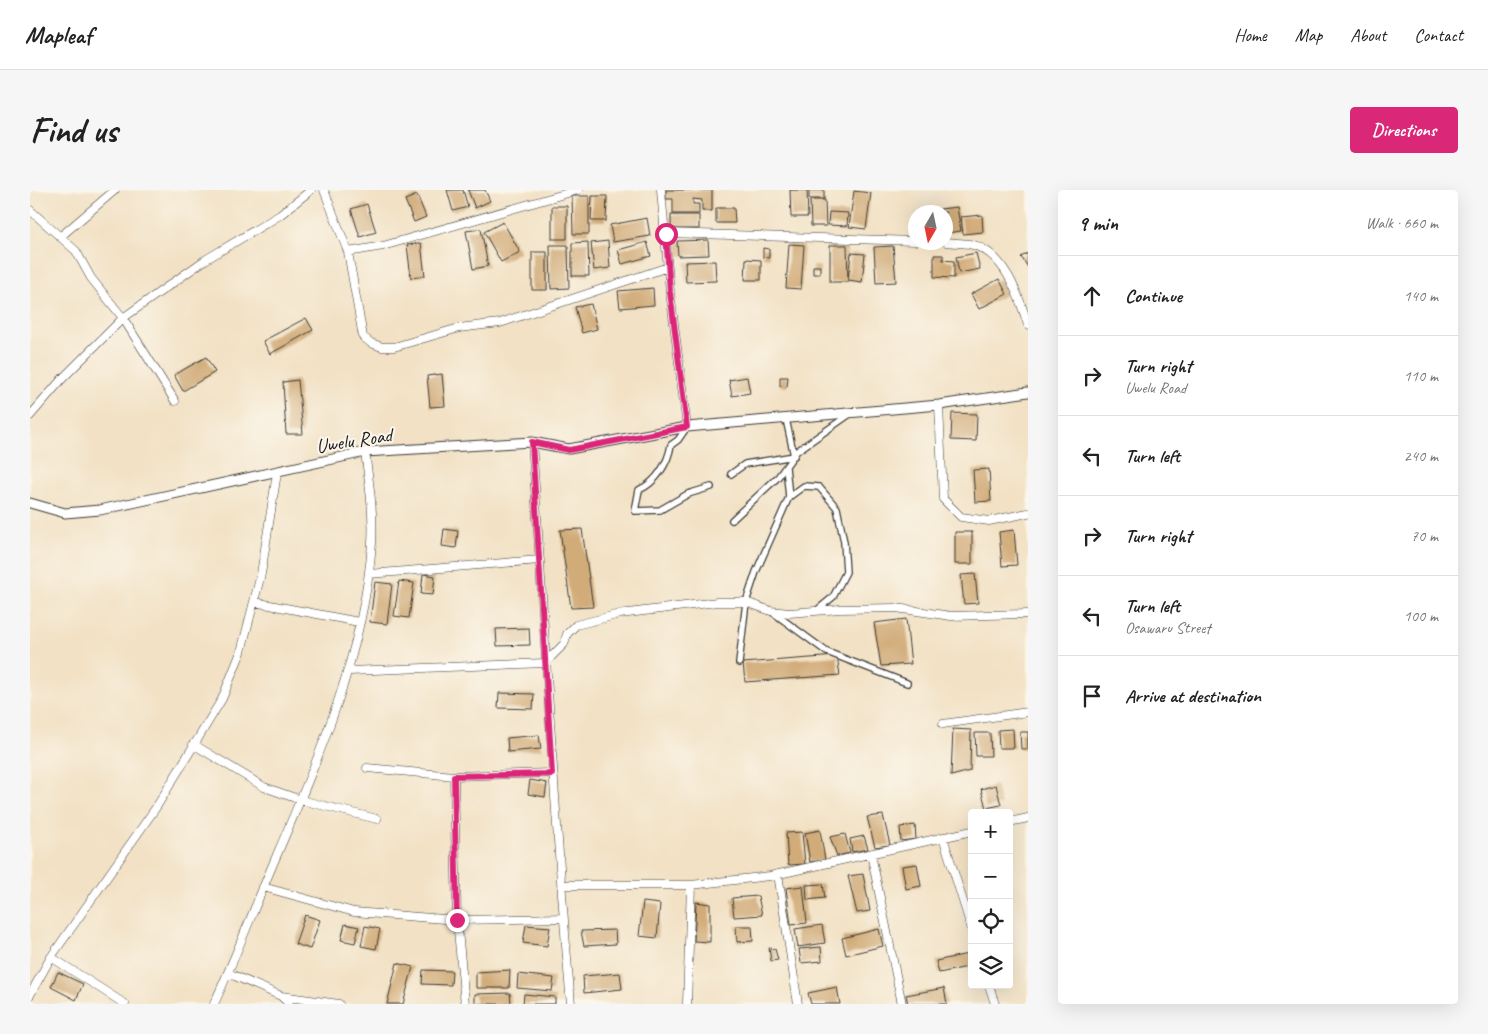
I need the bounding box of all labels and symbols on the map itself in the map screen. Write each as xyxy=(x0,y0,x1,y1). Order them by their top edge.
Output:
north arrow xyxy=(908,205,953,250)
route start xyxy=(655,223,678,246)
street label: Uwelu Road xyxy=(314,422,397,459)
route end xyxy=(446,909,469,932)

